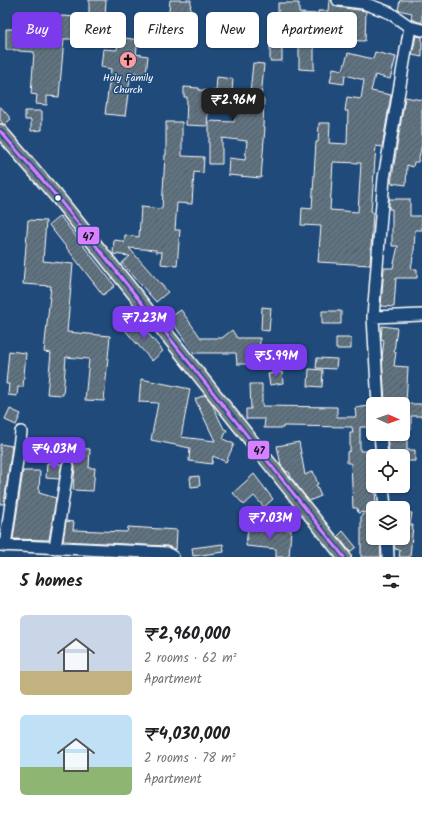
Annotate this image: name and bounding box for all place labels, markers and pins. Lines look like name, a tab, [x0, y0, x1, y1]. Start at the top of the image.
church icon: Holy Family Church	[118, 50, 138, 70]
place label: Holy Family Church	[103, 70, 153, 98]
pin: ₹2.96M	[200, 88, 266, 122]
unlabelled marker	[53, 193, 63, 203]
pin: ₹7.23M	[111, 306, 177, 340]
pin: ₹5.99M	[243, 344, 309, 378]
pin: ₹4.03M	[21, 437, 87, 471]
pin: ₹7.03M	[237, 506, 303, 540]

